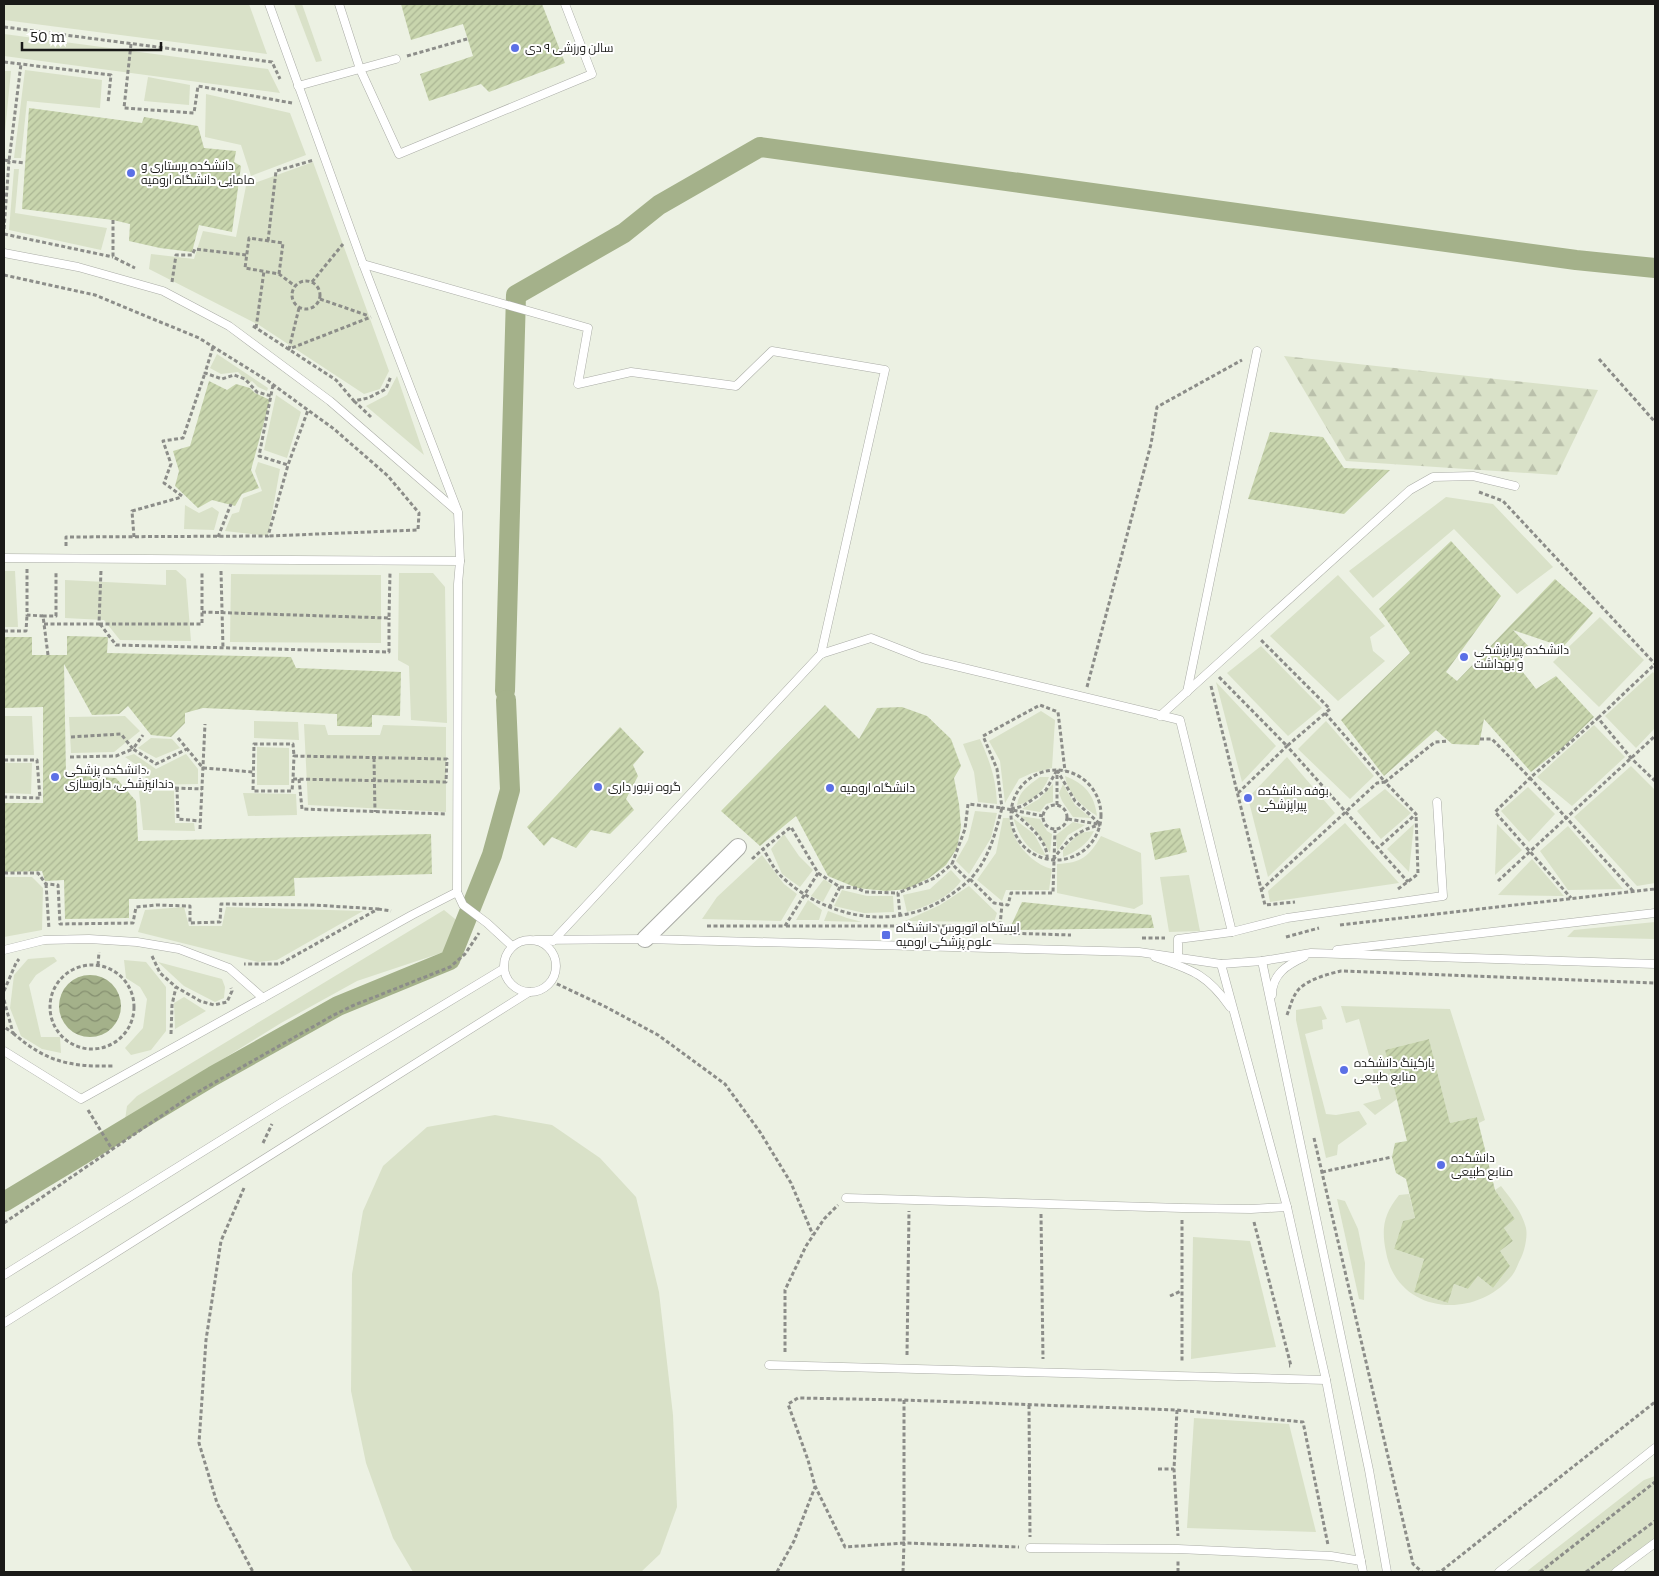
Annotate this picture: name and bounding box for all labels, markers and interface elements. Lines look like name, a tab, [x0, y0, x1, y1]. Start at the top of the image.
scale bar	[22, 20, 161, 52]
text: 50 m	[30, 28, 66, 46]
place label: سالن ورزشی ۹ دی	[525, 41, 614, 55]
marker: سالن ورزشی ۹ دی	[509, 42, 521, 54]
place label: دانشکده پرستاری و مامایی دانشگاه ارومیه	[141, 159, 255, 187]
marker: دانشکده پرستاری و مامایی دانشگاه ارومیه	[125, 167, 137, 179]
place label: دانشکده پیراپزشکی و بهداشت	[1474, 643, 1569, 671]
marker: دانشکده پیراپزشکی و بهداشت	[1458, 651, 1470, 663]
place label: دانشکده پزشکی، دندانپزشکی، داروسازی	[65, 763, 174, 793]
marker: دانشکده پزشکی، دندانپزشکی، داروسازی	[49, 771, 61, 783]
place label: گروه زنبور داری	[608, 780, 681, 794]
marker: گروه زنبور داری	[592, 781, 604, 793]
place label: دانشگاه ارومیه	[840, 781, 915, 795]
marker: دانشگاه ارومیه	[824, 782, 836, 794]
place label: بوفه دانشکده پیراپزشکی	[1258, 784, 1329, 814]
marker: بوفه دانشکده پیراپزشکی	[1242, 792, 1254, 804]
place label: ایستگاه اتوبوس دانشگاه علوم پزشکی ارومیه	[896, 921, 1020, 951]
marker: ایستگاه اتوبوس دانشگاه علوم پزشکی ارومیه	[880, 929, 892, 941]
place label: پارکینگ دانشکده منابع طبیعی	[1354, 1056, 1435, 1085]
marker: پارکینگ دانشکده منابع طبیعی	[1338, 1064, 1350, 1076]
place label: دانشکده منابع طبیعی	[1451, 1151, 1513, 1180]
marker: دانشکده منابع طبیعی	[1435, 1159, 1447, 1171]

